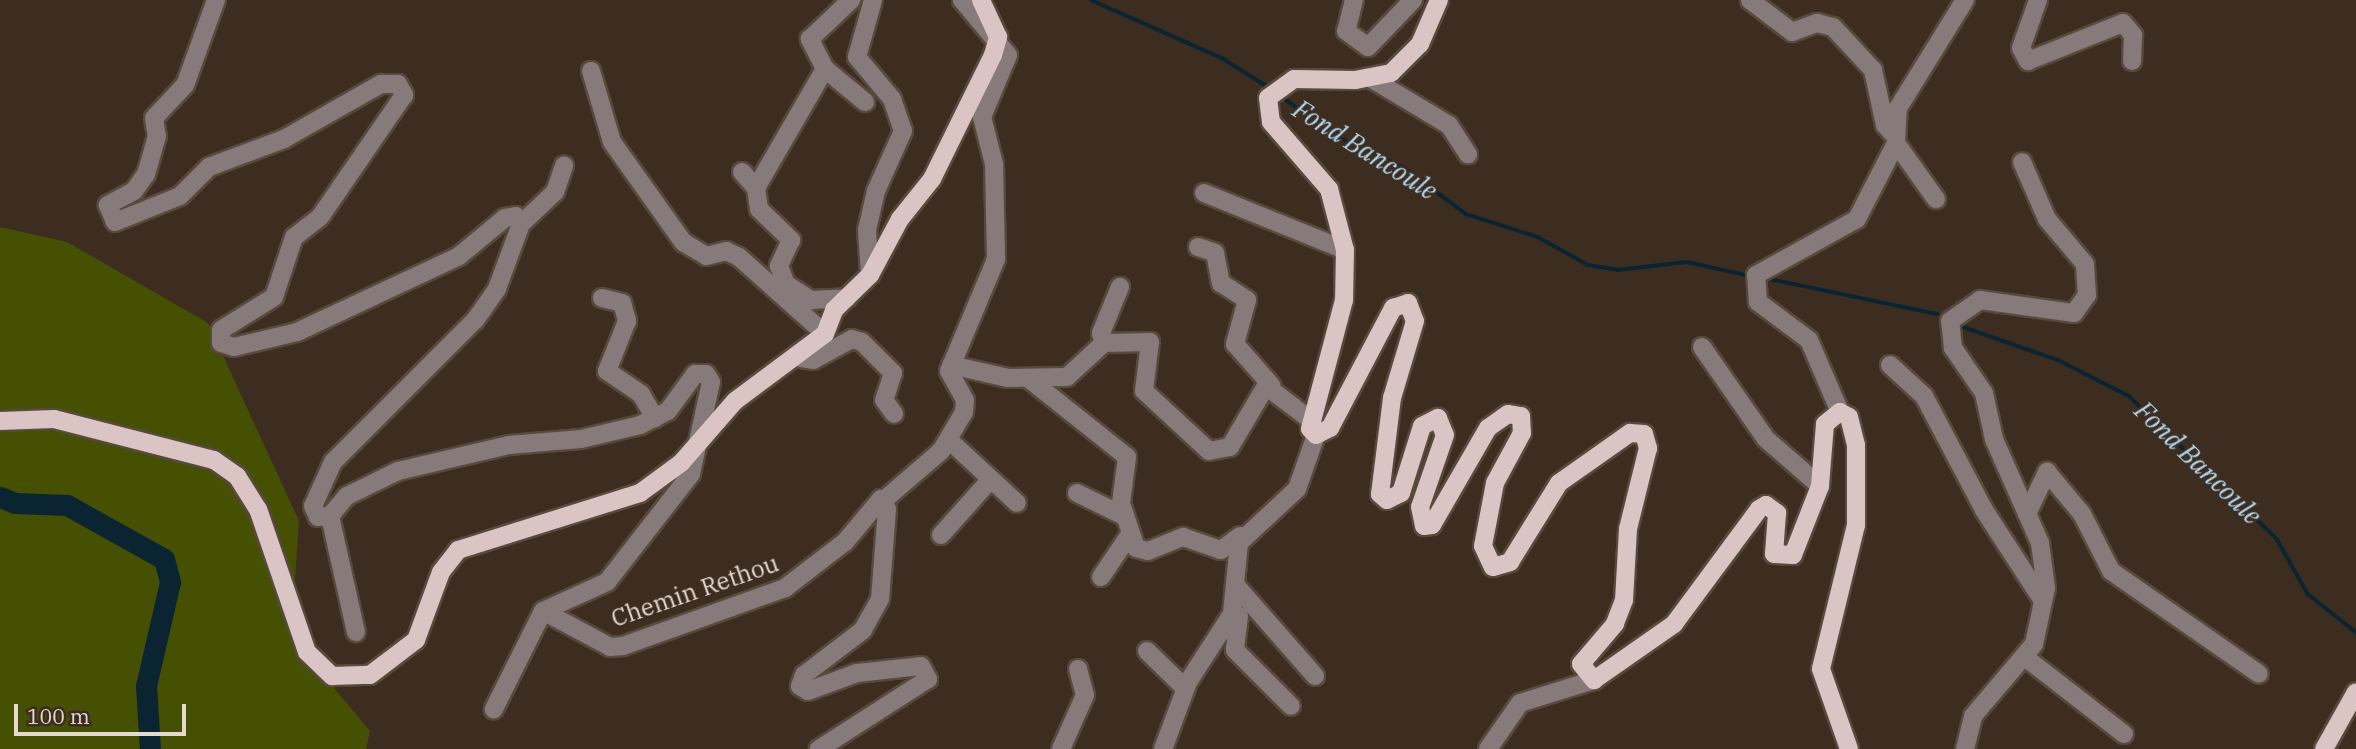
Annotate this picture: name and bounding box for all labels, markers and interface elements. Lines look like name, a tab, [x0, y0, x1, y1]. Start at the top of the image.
water label: Fond Bancoule	[1287, 93, 1443, 207]
water label: Fond Bancoule	[2128, 395, 2268, 531]
street label: Chemin Rethou	[607, 549, 783, 633]
scale bar	[18, 690, 189, 734]
text: 100 m	[27, 702, 90, 730]

